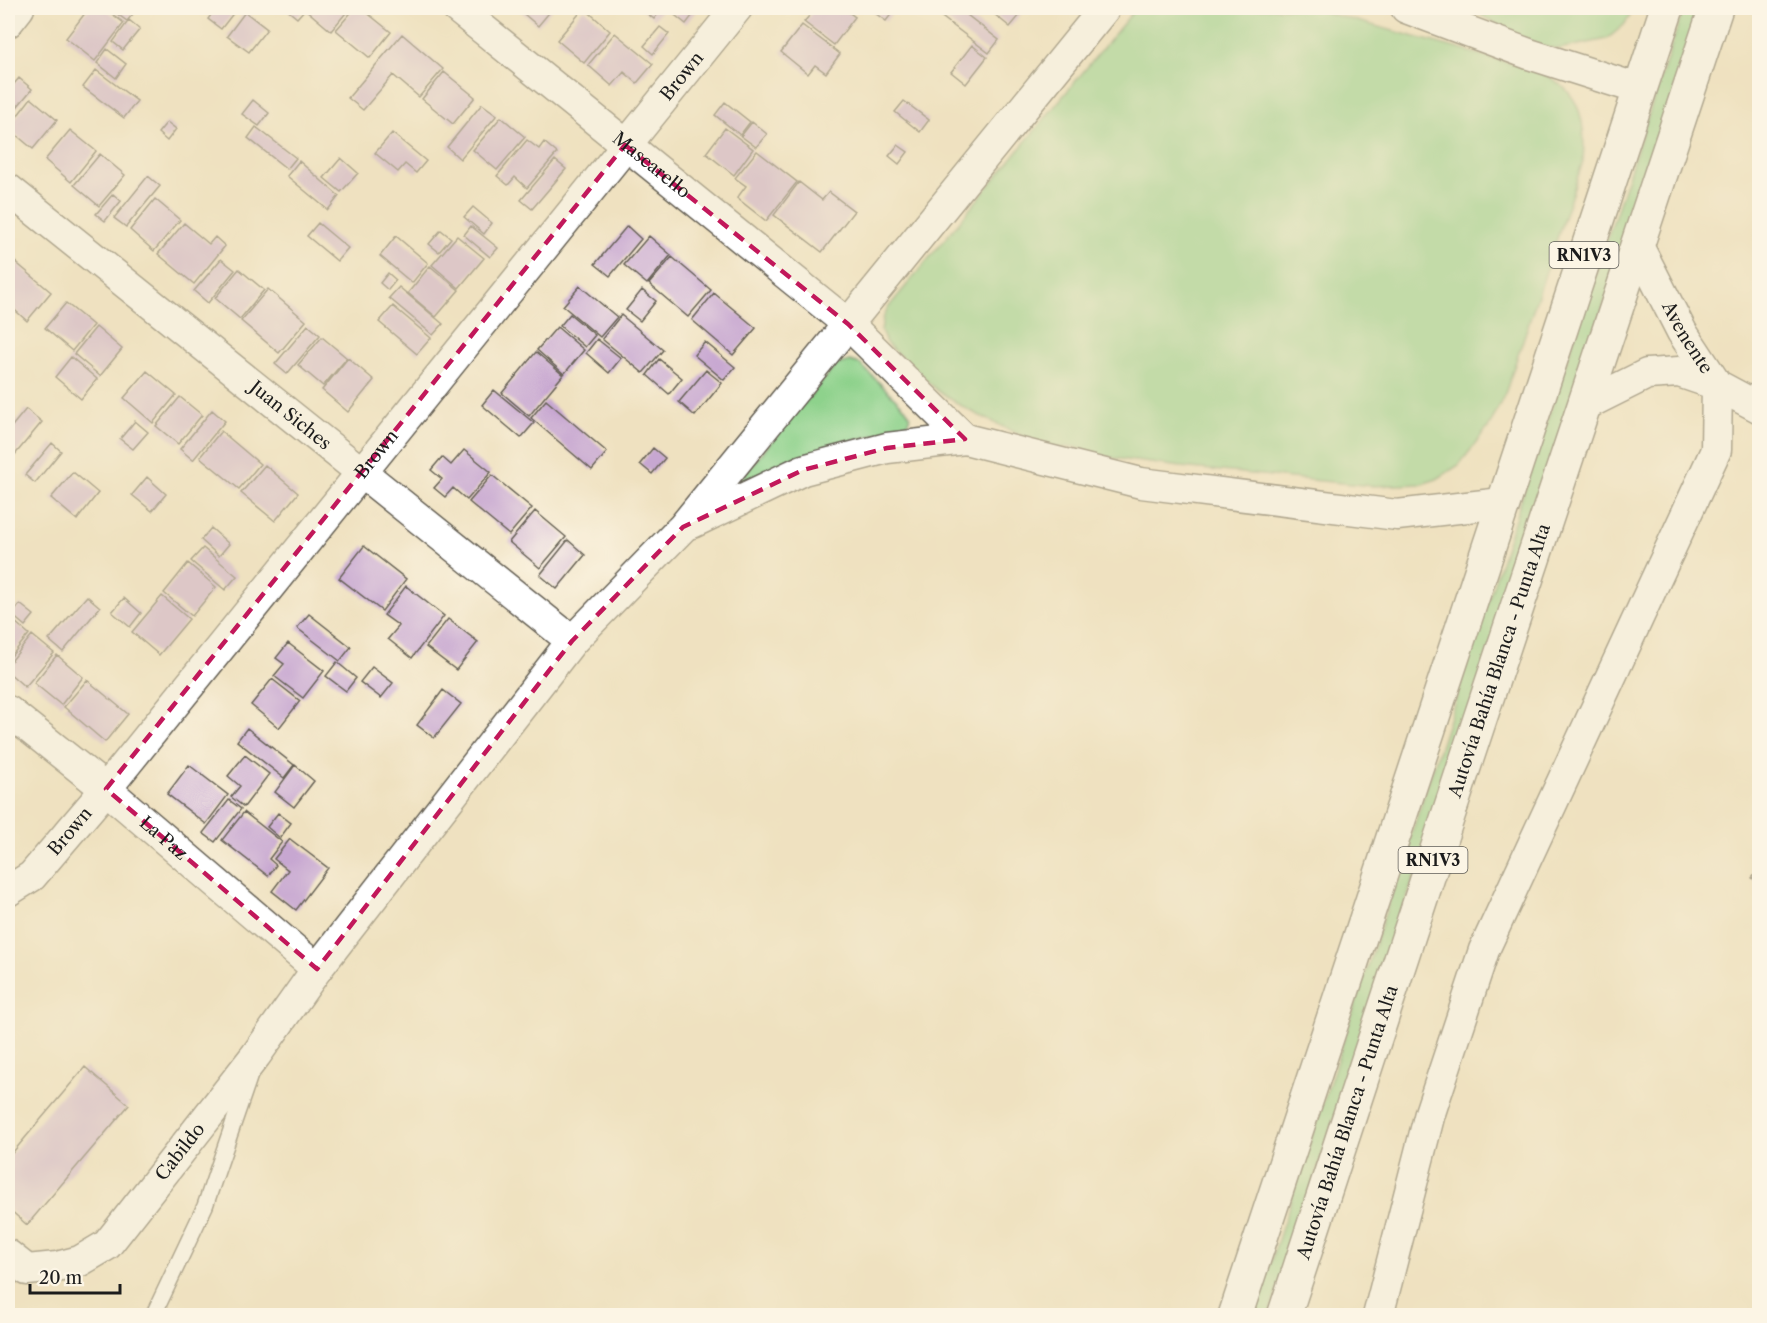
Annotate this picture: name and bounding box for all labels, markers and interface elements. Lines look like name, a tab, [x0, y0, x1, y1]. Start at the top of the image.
street label: Brown	[656, 47, 708, 105]
street label: Mascarello	[608, 127, 695, 203]
road number: RN1V3	[1550, 242, 1618, 268]
street label: Avenente	[1657, 297, 1717, 378]
street label: Juan Siches	[243, 374, 336, 455]
street label: Brown	[350, 425, 403, 483]
street label: Autovía Bahía Blanca - Punta Alta	[1443, 520, 1555, 801]
street label: Brown	[43, 803, 97, 860]
street label: La Paz	[135, 812, 192, 865]
road number: RN1V3	[1398, 847, 1468, 873]
street label: Autovía Bahía Blanca - Punta Alta	[1292, 982, 1403, 1263]
street label: Cabildo	[151, 1119, 209, 1185]
scale bar	[30, 1257, 120, 1295]
text: 20 m	[39, 1267, 83, 1289]

